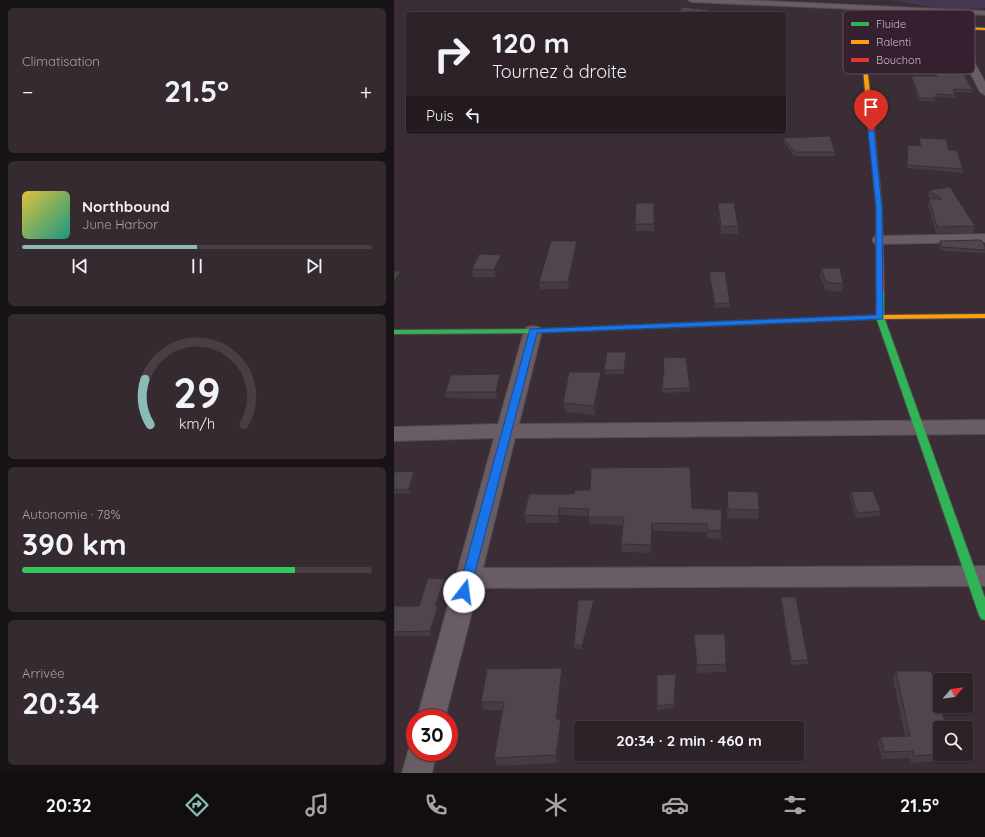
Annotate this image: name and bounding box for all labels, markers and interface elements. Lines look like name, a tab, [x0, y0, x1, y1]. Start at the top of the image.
legend	[843, 10, 975, 74]
text: Fluide	[876, 17, 906, 31]
text: 120 m	[492, 25, 570, 60]
icon: right	[426, 28, 478, 80]
text: Ralenti	[876, 35, 911, 49]
text: Climatisation	[22, 53, 100, 69]
text: Bouchon	[876, 53, 921, 67]
text: Tournez à droite	[492, 60, 627, 83]
text: 21.5°	[164, 72, 229, 110]
text: −	[22, 78, 33, 106]
text: +	[360, 78, 372, 106]
pin	[854, 90, 888, 131]
icon: arrive	[860, 96, 882, 118]
icon: left	[462, 104, 484, 126]
text: Puis	[426, 106, 454, 125]
text: Northbound	[82, 197, 170, 216]
text: June Harbor	[82, 216, 158, 232]
icon: previous	[69, 255, 91, 277]
icon: pause	[186, 255, 208, 277]
icon: next	[303, 255, 325, 277]
text: 29	[173, 365, 221, 417]
text: km/h	[179, 414, 215, 432]
text: Autonomie · 78%	[22, 506, 121, 522]
text: 390 km	[22, 525, 127, 563]
position arrow	[443, 571, 485, 613]
text: Arrivée	[22, 665, 65, 681]
north arrow	[933, 673, 973, 713]
map controls	[933, 673, 973, 761]
text: 20:34	[22, 684, 99, 722]
speed limit sign: 30	[406, 709, 458, 761]
button: search	[933, 721, 973, 761]
text: 20:34 · 2 min · 460 m	[616, 731, 762, 750]
icon: directions	[183, 791, 211, 819]
icon: music	[303, 791, 331, 819]
icon: phone	[422, 791, 450, 819]
icon: climate	[542, 791, 570, 819]
icon: car	[661, 791, 689, 819]
icon: filters	[781, 791, 809, 819]
text: 20:32	[46, 794, 92, 817]
text: 21.5°	[900, 794, 939, 817]

